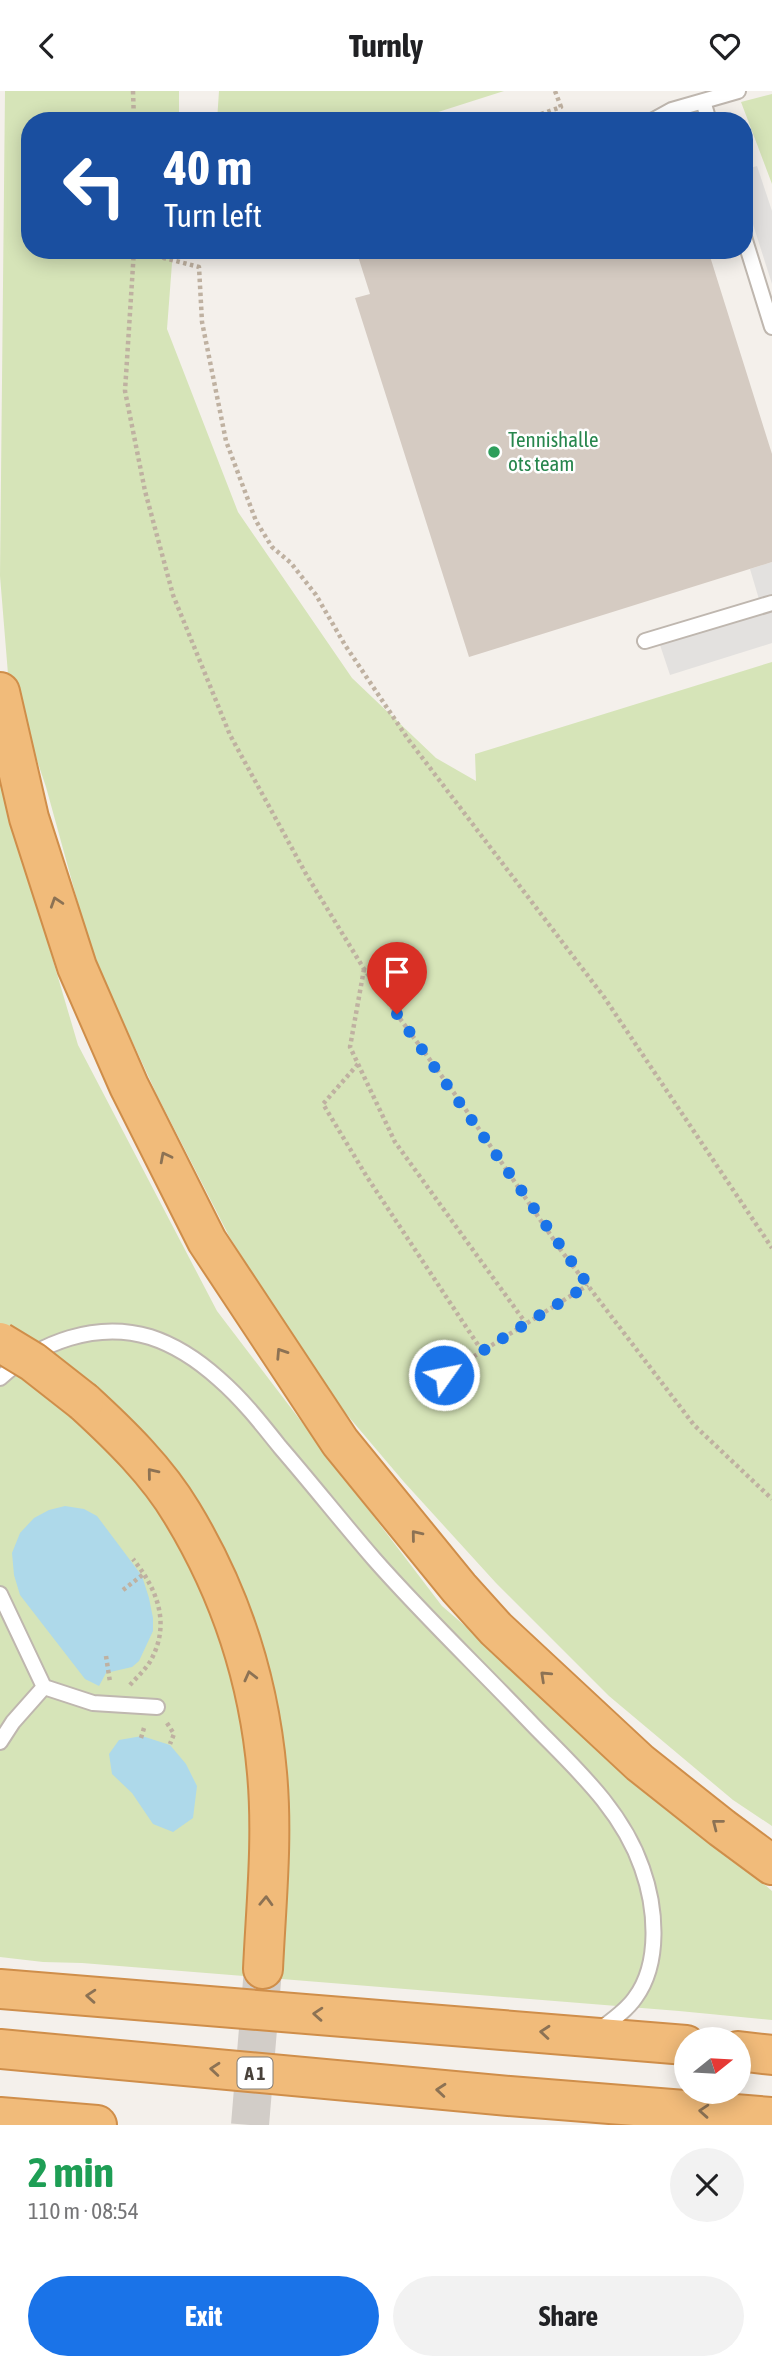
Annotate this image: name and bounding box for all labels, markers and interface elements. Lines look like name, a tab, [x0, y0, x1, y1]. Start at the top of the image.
icon: back	[28, 27, 66, 65]
text: Turnly	[349, 27, 423, 64]
icon: heart	[706, 27, 744, 65]
text: 40 m	[164, 139, 252, 195]
icon: left	[49, 140, 140, 231]
text: Turn left	[164, 197, 262, 234]
place label: Tennishalle ots team	[508, 427, 599, 475]
marker: Tennishalle ots team	[486, 444, 502, 460]
one-way arrow	[50, 897, 65, 909]
pin	[367, 942, 427, 1014]
icon: arrive	[378, 953, 416, 991]
one-way arrow	[159, 1152, 173, 1164]
position arrow	[407, 1338, 481, 1412]
one-way arrow	[276, 1347, 289, 1360]
one-way arrow	[147, 1468, 160, 1480]
one-way arrow	[412, 1531, 424, 1544]
one-way arrow	[244, 1670, 258, 1682]
one-way arrow	[540, 1671, 553, 1684]
one-way arrow	[712, 1820, 725, 1833]
one-way arrow	[259, 1896, 274, 1907]
one-way arrow	[85, 1989, 96, 2004]
one-way arrow	[312, 2007, 323, 2022]
one-way arrow	[539, 2025, 550, 2040]
north arrow	[674, 2027, 751, 2103]
map controls	[674, 2027, 751, 2104]
road number: A 1	[238, 2057, 272, 2089]
one-way arrow	[209, 2062, 220, 2077]
one-way arrow	[435, 2083, 446, 2098]
one-way arrow	[698, 2104, 709, 2119]
text: 2 min	[28, 2148, 114, 2196]
button: close	[670, 2148, 744, 2222]
text: 110 m · 08:54	[28, 2198, 139, 2224]
button: Exit	[28, 2276, 379, 2356]
button: Share	[393, 2276, 744, 2356]

